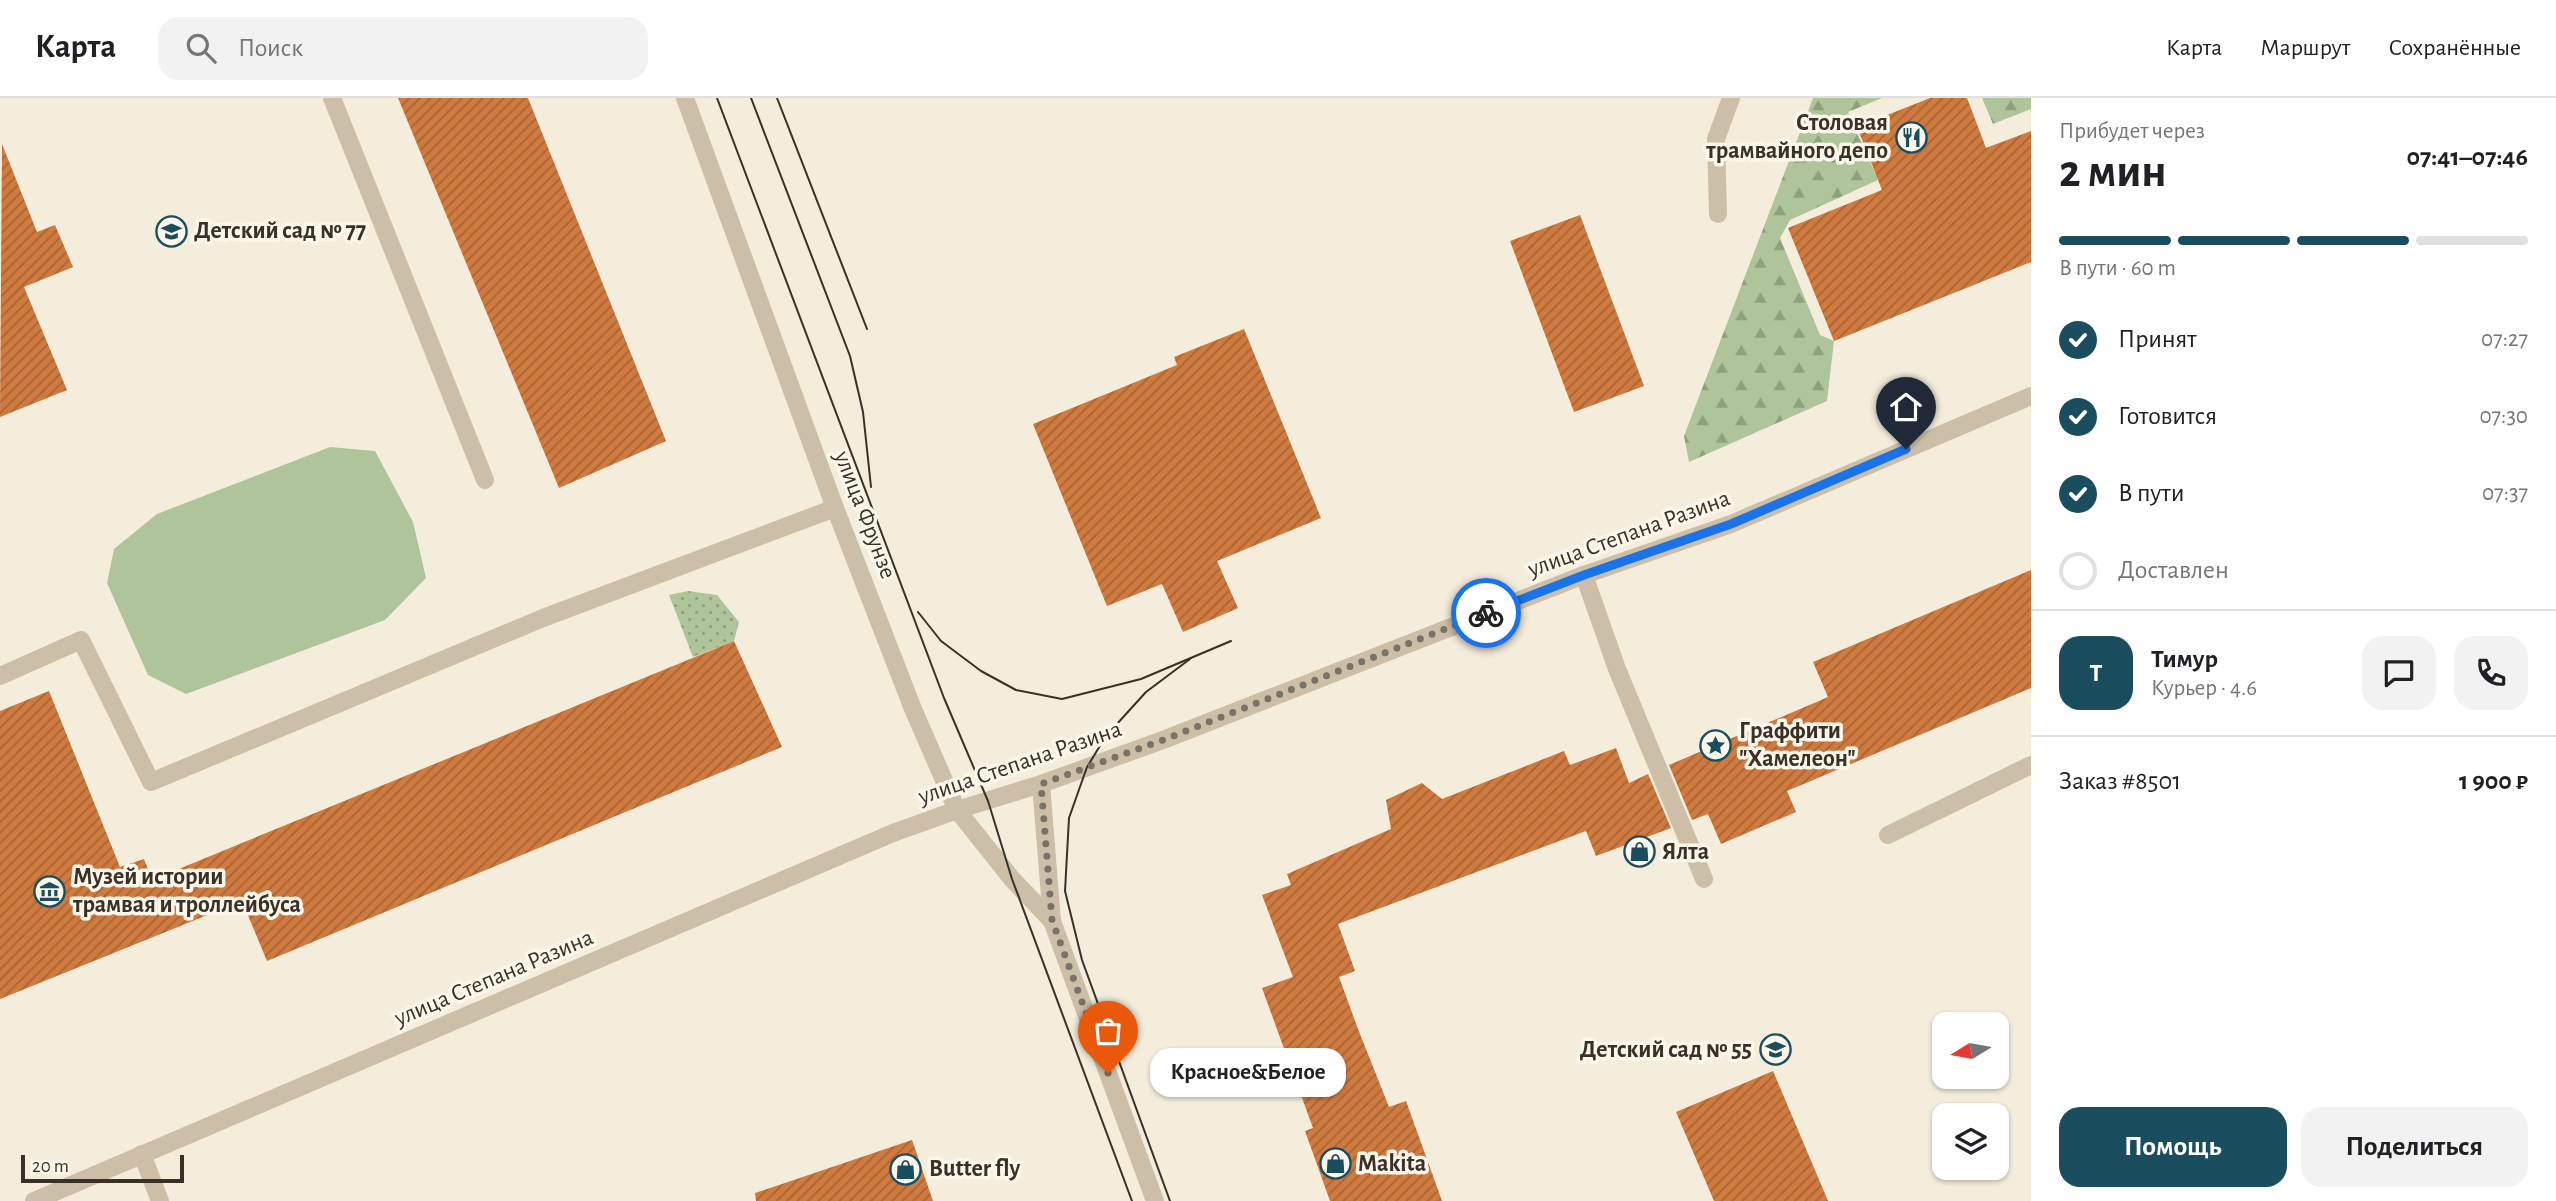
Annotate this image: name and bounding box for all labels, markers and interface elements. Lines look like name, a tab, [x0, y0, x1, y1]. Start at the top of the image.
search box	[158, 17, 648, 80]
icon: search	[182, 29, 220, 67]
text: Карта	[35, 31, 116, 64]
text: Поиск	[238, 35, 303, 61]
text: Карта	[2166, 36, 2222, 60]
text: Маршрут	[2260, 36, 2350, 60]
text: Сохранённые	[2388, 36, 2521, 60]
place label: Столовая трамвайного депо	[1705, 111, 1888, 163]
restaurant icon: Столовая трамвайного депо	[1894, 120, 1928, 154]
text: Прибудет через	[2059, 120, 2205, 143]
text: 07:41–07:46	[2406, 144, 2528, 170]
text: 2 мин	[2059, 149, 2167, 195]
school or university icon: Детский сад № 77	[154, 214, 188, 248]
place label: Детский сад № 77	[194, 219, 366, 243]
text: В пути · 60 m	[2059, 257, 2176, 280]
icon: check	[2059, 321, 2097, 359]
text: Принят	[2118, 326, 2197, 352]
text: 07:27	[2481, 328, 2528, 351]
pin	[1876, 377, 1936, 449]
icon: home	[1887, 388, 1925, 426]
icon: check	[2059, 398, 2097, 436]
text: Готовится	[2118, 403, 2217, 429]
text: 07:30	[2479, 405, 2528, 428]
street label: улица Фрунзе	[829, 447, 900, 582]
icon: check	[2059, 475, 2097, 513]
text: В пути	[2118, 480, 2184, 506]
text: 07:37	[2482, 482, 2528, 505]
street label: улица Степана Разина	[1524, 486, 1733, 582]
text: Доставлен	[2118, 557, 2229, 583]
courier	[1451, 578, 1521, 648]
icon: bike	[1467, 594, 1505, 632]
button: chat	[2362, 636, 2436, 710]
button: phone	[2454, 636, 2528, 710]
text: Тимур	[2151, 646, 2218, 672]
text: Т	[2090, 660, 2102, 686]
text: Курьер · 4.6	[2151, 677, 2257, 700]
street label: улица Степана Разина	[914, 717, 1125, 809]
place label: Граффити "Хамелеон"	[1739, 719, 1856, 771]
place icon: Граффити "Хамелеон"	[1699, 728, 1733, 762]
text: Заказ #8501	[2059, 768, 2181, 794]
text: 1 900 ₽	[2459, 768, 2528, 794]
shop icon: Ялта	[1622, 835, 1656, 869]
place label: Ялта	[1662, 840, 1709, 864]
place label: Музей истории трамвая и троллейбуса	[72, 865, 301, 917]
museum icon: Музей истории трамвая и троллейбуса	[33, 874, 67, 908]
street label: улица Степана Разина	[390, 925, 597, 1031]
pin	[1078, 1001, 1138, 1073]
icon: bag	[1089, 1012, 1127, 1050]
north arrow	[1932, 1012, 2009, 1088]
map controls	[1932, 1012, 2009, 1180]
school or university icon: Детский сад № 55	[1758, 1033, 1792, 1067]
place label: Детский сад № 55	[1580, 1038, 1752, 1062]
callout: Красное&Белое	[1150, 1048, 1346, 1098]
text: Красное&Белое	[1170, 1061, 1326, 1084]
button: layers	[1932, 1103, 2009, 1180]
button: Помощь	[2059, 1107, 2287, 1187]
button: Поделиться	[2301, 1107, 2528, 1187]
shop icon: Makita	[1318, 1147, 1352, 1181]
scale bar	[21, 1152, 184, 1184]
shop icon: Butter fly	[889, 1152, 923, 1186]
place label: Makita	[1358, 1152, 1426, 1176]
text: 20 m	[32, 1157, 69, 1176]
place label: Butter fly	[929, 1157, 1020, 1181]

